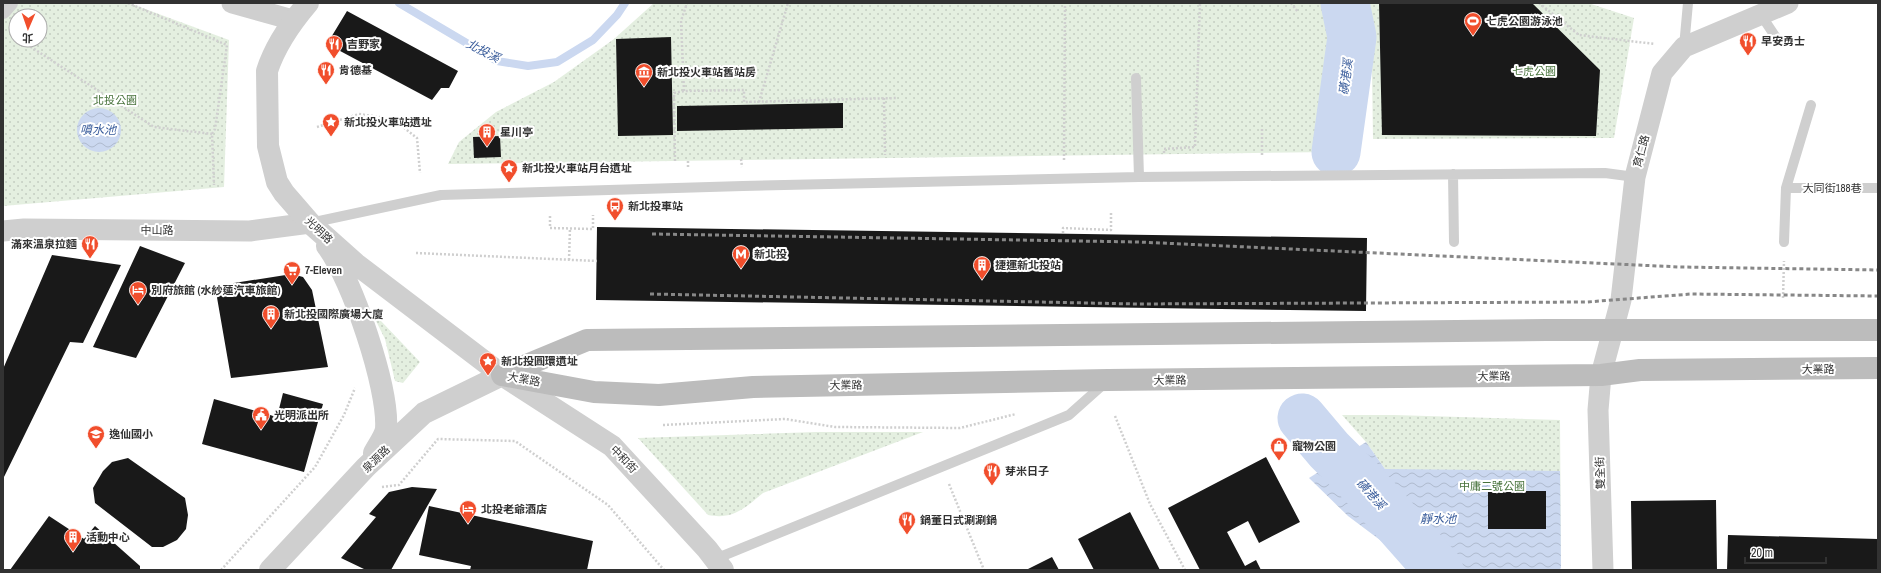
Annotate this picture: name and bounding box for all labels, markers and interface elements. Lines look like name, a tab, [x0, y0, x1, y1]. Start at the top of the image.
north arrow	[8, 8, 48, 48]
sports icon: 七虎公園游泳池	[1463, 11, 1483, 36]
place label: 七虎公園游泳池	[1486, 14, 1563, 28]
text: 北	[22, 31, 33, 45]
restaurant icon: 早安勇士	[1738, 31, 1758, 56]
restaurant icon: 吉野家	[324, 34, 344, 59]
place label: 早安勇士	[1761, 34, 1805, 48]
water label: 北投溪	[463, 36, 504, 67]
place label: 吉野家	[347, 37, 380, 51]
water label: 磺港溪	[1336, 56, 1357, 96]
restaurant icon: 肯德基	[316, 60, 336, 85]
museum icon: 新北投火車站舊站房	[634, 62, 654, 87]
place label: 肯德基	[339, 63, 372, 77]
park label: 七虎公園	[1512, 64, 1556, 78]
place label: 新北投火車站舊站房	[657, 65, 756, 79]
park label: 北投公園	[93, 93, 137, 107]
place icon: 新北投火車站遺址	[321, 112, 341, 137]
place label: 新北投火車站遺址	[344, 115, 432, 129]
water label: 噴水池	[80, 122, 118, 138]
building icon: 星川亭	[477, 122, 497, 147]
place label: 星川亭	[500, 125, 533, 139]
street label: 育仁路	[1630, 133, 1652, 169]
place icon: 新北投火車站月台遺址	[499, 158, 519, 183]
place label: 新北投火車站月台遺址	[522, 161, 632, 175]
street label: 大同街188巷	[1802, 181, 1862, 195]
bus stop icon: 新北投車站	[605, 196, 625, 221]
place label: 新北投車站	[628, 199, 683, 213]
street label: 光明路	[302, 214, 336, 246]
street label: 中山路	[141, 223, 174, 237]
restaurant icon: 滿來溫泉拉麵	[80, 234, 100, 259]
place label: 滿來溫泉拉麵	[11, 237, 77, 251]
metro station icon: 新北投	[731, 244, 751, 269]
place label: 新北投	[754, 247, 787, 261]
building icon: 捷運新北投站	[972, 255, 992, 280]
place label: 捷運新北投站	[995, 258, 1061, 272]
supermarket icon: 7-Eleven	[282, 260, 302, 285]
place label: 7-Eleven	[305, 263, 342, 277]
hotel icon: 別府旅館 (水紗蓮汽車旅館)	[128, 280, 148, 305]
place label: 別府旅館 (水紗蓮汽車旅館)	[151, 283, 281, 297]
building icon: 新北投國際廣場大廈	[261, 304, 281, 329]
place label: 新北投國際廣場大廈	[284, 307, 383, 321]
place icon: 新北投圓環遺址	[478, 351, 498, 376]
place label: 新北投圓環遺址	[501, 354, 578, 368]
street label: 大業路	[1802, 362, 1835, 376]
street label: 大業路	[507, 369, 541, 389]
street label: 大業路	[1477, 369, 1511, 383]
street label: 大業路	[1153, 373, 1187, 387]
street label: 大業路	[829, 378, 863, 392]
public building icon: 光明派出所	[251, 405, 271, 430]
place label: 光明派出所	[274, 408, 329, 422]
school or university icon: 逸仙國小	[86, 424, 106, 449]
place label: 逸仙國小	[109, 427, 153, 441]
shop icon: 寵物公園	[1269, 436, 1289, 461]
place label: 寵物公園	[1292, 439, 1336, 453]
street label: 中和街	[608, 442, 640, 476]
street label: 泉源路	[359, 443, 393, 475]
street label: 雙全街	[1592, 456, 1608, 490]
restaurant icon: 芽米日子	[982, 461, 1002, 486]
place label: 芽米日子	[1005, 464, 1049, 478]
water label: 磺港溪	[1353, 475, 1390, 514]
park label: 中庸二號公園	[1459, 479, 1525, 493]
hotel icon: 北投老爺酒店	[458, 499, 478, 524]
place label: 北投老爺酒店	[481, 502, 547, 516]
restaurant icon: 鍋董日式涮涮鍋	[897, 510, 917, 535]
water label: 靜水池	[1420, 511, 1458, 527]
place label: 鍋董日式涮涮鍋	[920, 513, 997, 527]
building icon: 活動中心	[63, 527, 83, 552]
place label: 活動中心	[86, 530, 130, 544]
scale bar	[1745, 539, 1826, 565]
text: 20 m	[1751, 545, 1773, 561]

